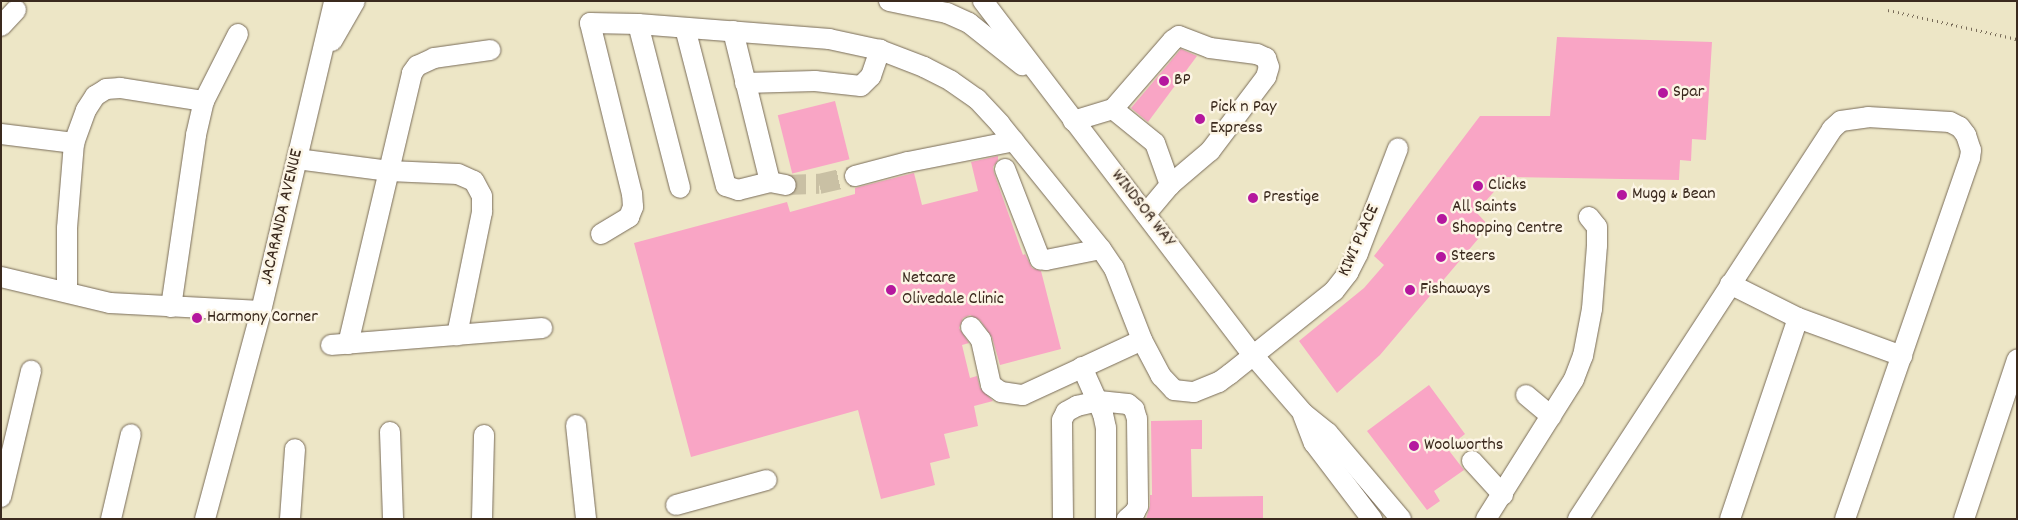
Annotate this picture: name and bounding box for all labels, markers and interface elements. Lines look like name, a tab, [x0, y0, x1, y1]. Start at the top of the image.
place label: BP	[1174, 70, 1191, 92]
marker: BP	[1158, 75, 1170, 87]
place label: Spar	[1673, 82, 1704, 104]
marker: Spar	[1657, 87, 1669, 99]
place label: Pick n Pay Express	[1210, 98, 1277, 140]
marker: Pick n Pay Express	[1194, 113, 1206, 125]
street label: JACARANDA AVENUE	[257, 147, 309, 287]
street label: WINDSOR WAY	[1105, 166, 1179, 252]
place label: Clicks	[1488, 175, 1527, 197]
marker: Clicks	[1472, 180, 1484, 192]
place label: Mugg & Bean	[1632, 184, 1715, 206]
place label: Prestige	[1263, 187, 1319, 209]
marker: Mugg & Bean	[1616, 189, 1628, 201]
marker: Prestige	[1247, 192, 1259, 204]
place label: All Saints Shopping Centre	[1452, 198, 1563, 240]
street label: KIWI PLACE	[1335, 202, 1385, 280]
marker: All Saints Shopping Centre	[1436, 213, 1448, 225]
place label: Steers	[1451, 246, 1496, 268]
marker: Steers	[1435, 251, 1447, 263]
place label: Netcare Olivedale Clinic	[902, 269, 1004, 312]
place label: Fishaways	[1420, 279, 1490, 301]
marker: Netcare Olivedale Clinic	[884, 283, 898, 297]
marker: Fishaways	[1404, 284, 1416, 296]
place label: Harmony Corner	[207, 307, 318, 329]
marker: Harmony Corner	[191, 312, 203, 324]
place label: Woolworths	[1424, 435, 1503, 457]
marker: Woolworths	[1408, 440, 1420, 452]

